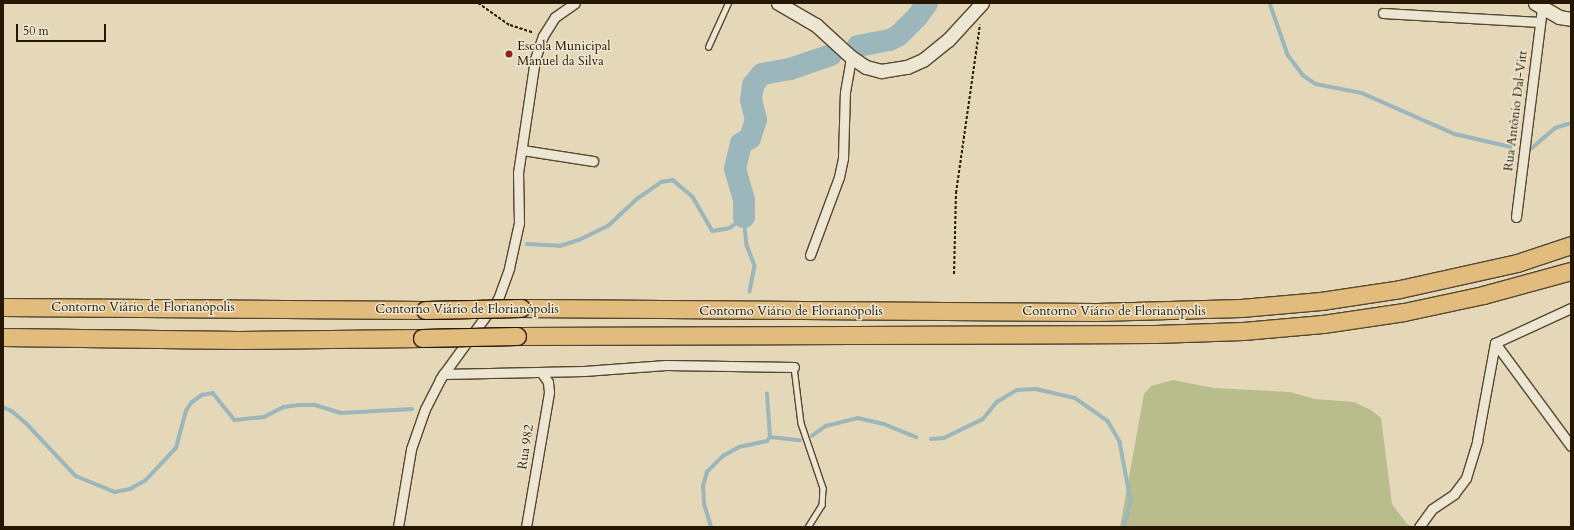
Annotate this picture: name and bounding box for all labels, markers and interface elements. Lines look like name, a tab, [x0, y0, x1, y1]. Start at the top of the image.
scale bar	[18, 16, 108, 42]
text: 50 m	[23, 23, 49, 39]
place label: Escola Municipal Manuel da Silva	[517, 39, 611, 70]
marker: Escola Municipal Manuel da Silva	[504, 49, 514, 59]
street label: Rua Antônio Dal-Vitt	[1501, 50, 1531, 172]
street label: Contorno Viário de Florianópolis	[51, 299, 235, 315]
street label: Contorno Viário de Florianópolis	[375, 301, 559, 317]
street label: Contorno Viário de Florianópolis	[699, 303, 883, 319]
street label: Contorno Viário de Florianópolis	[1022, 303, 1206, 319]
street label: Rua 982	[515, 423, 537, 471]

